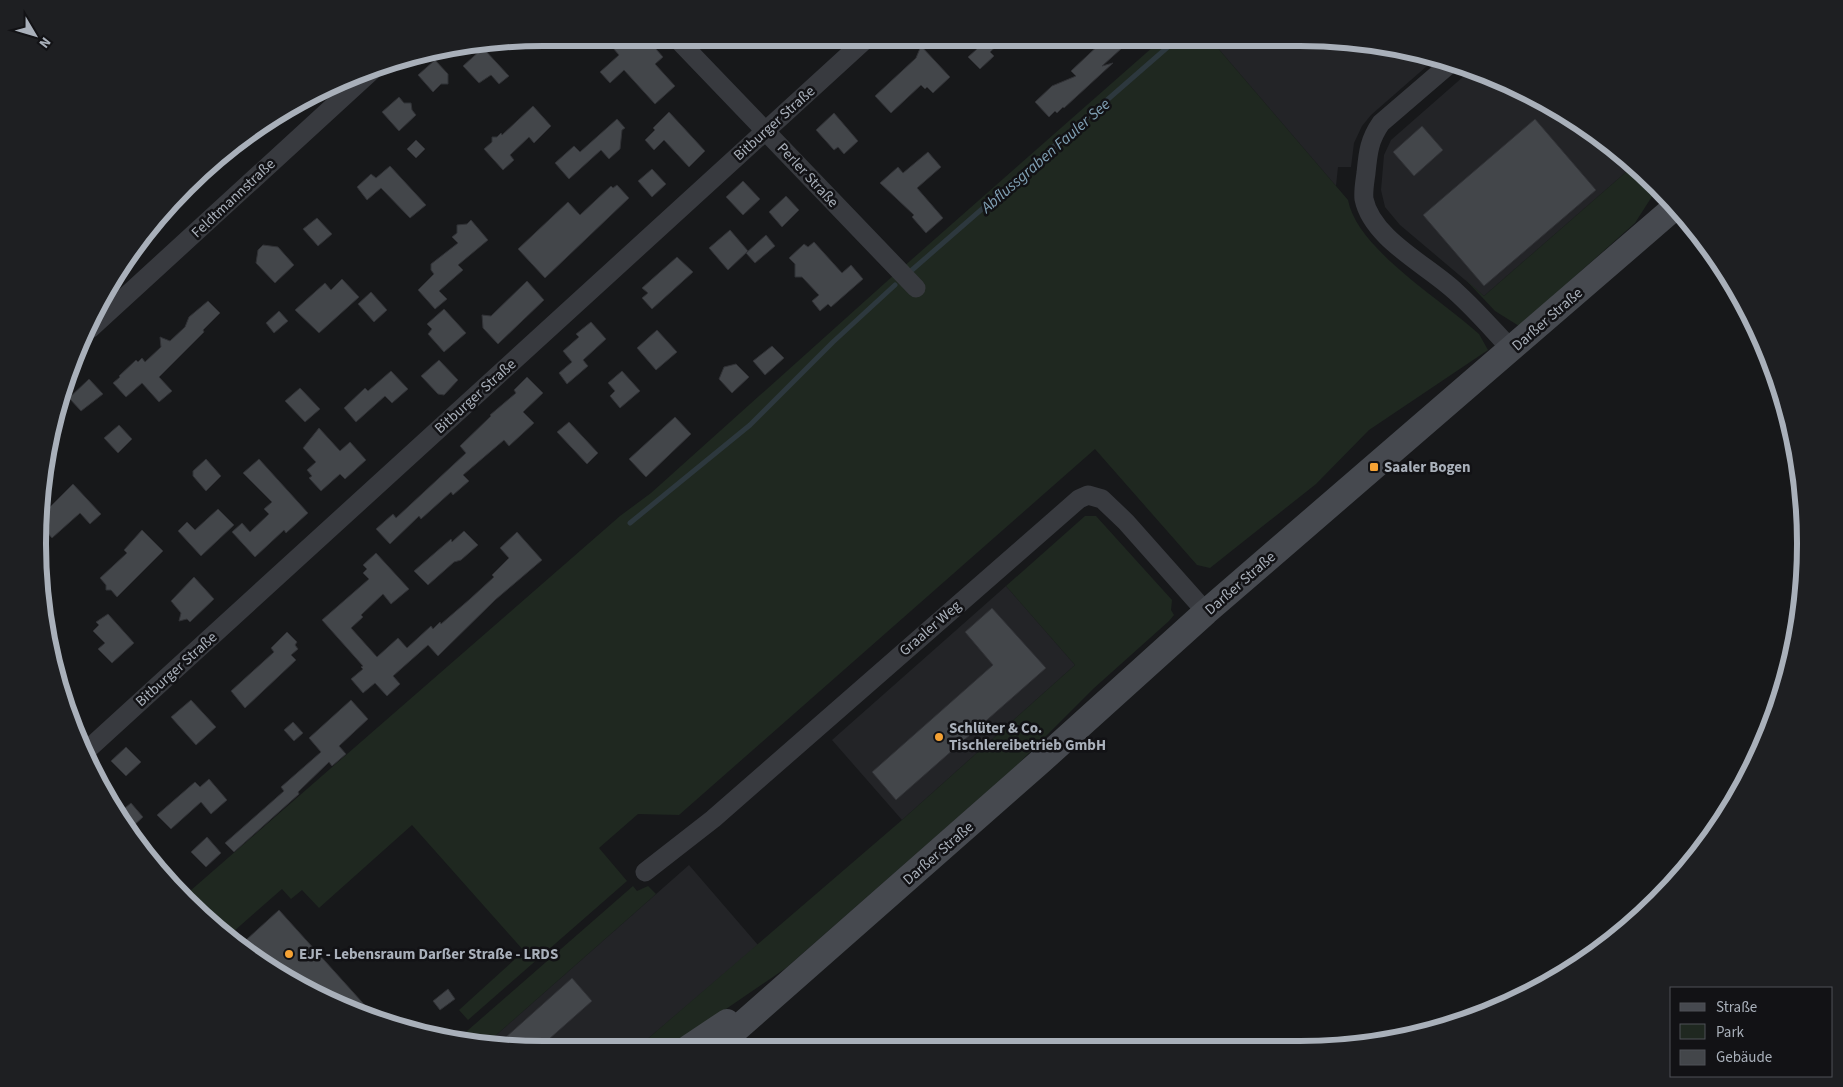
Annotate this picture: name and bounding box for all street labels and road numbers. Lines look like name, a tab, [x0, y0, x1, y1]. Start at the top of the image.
street label: Bitburger Straße	[729, 81, 820, 166]
street label: Perler Straße	[772, 138, 843, 212]
street label: Feldtmannstraße	[187, 154, 280, 243]
street label: Darßer Straße	[1507, 283, 1587, 356]
street label: Bitburger Straße	[430, 354, 521, 439]
street label: Darßer Straße	[1200, 547, 1280, 620]
street label: Graaler Weg	[895, 595, 966, 661]
street label: Bitburger Straße	[131, 627, 222, 712]
street label: Darßer Straße	[898, 817, 978, 890]

